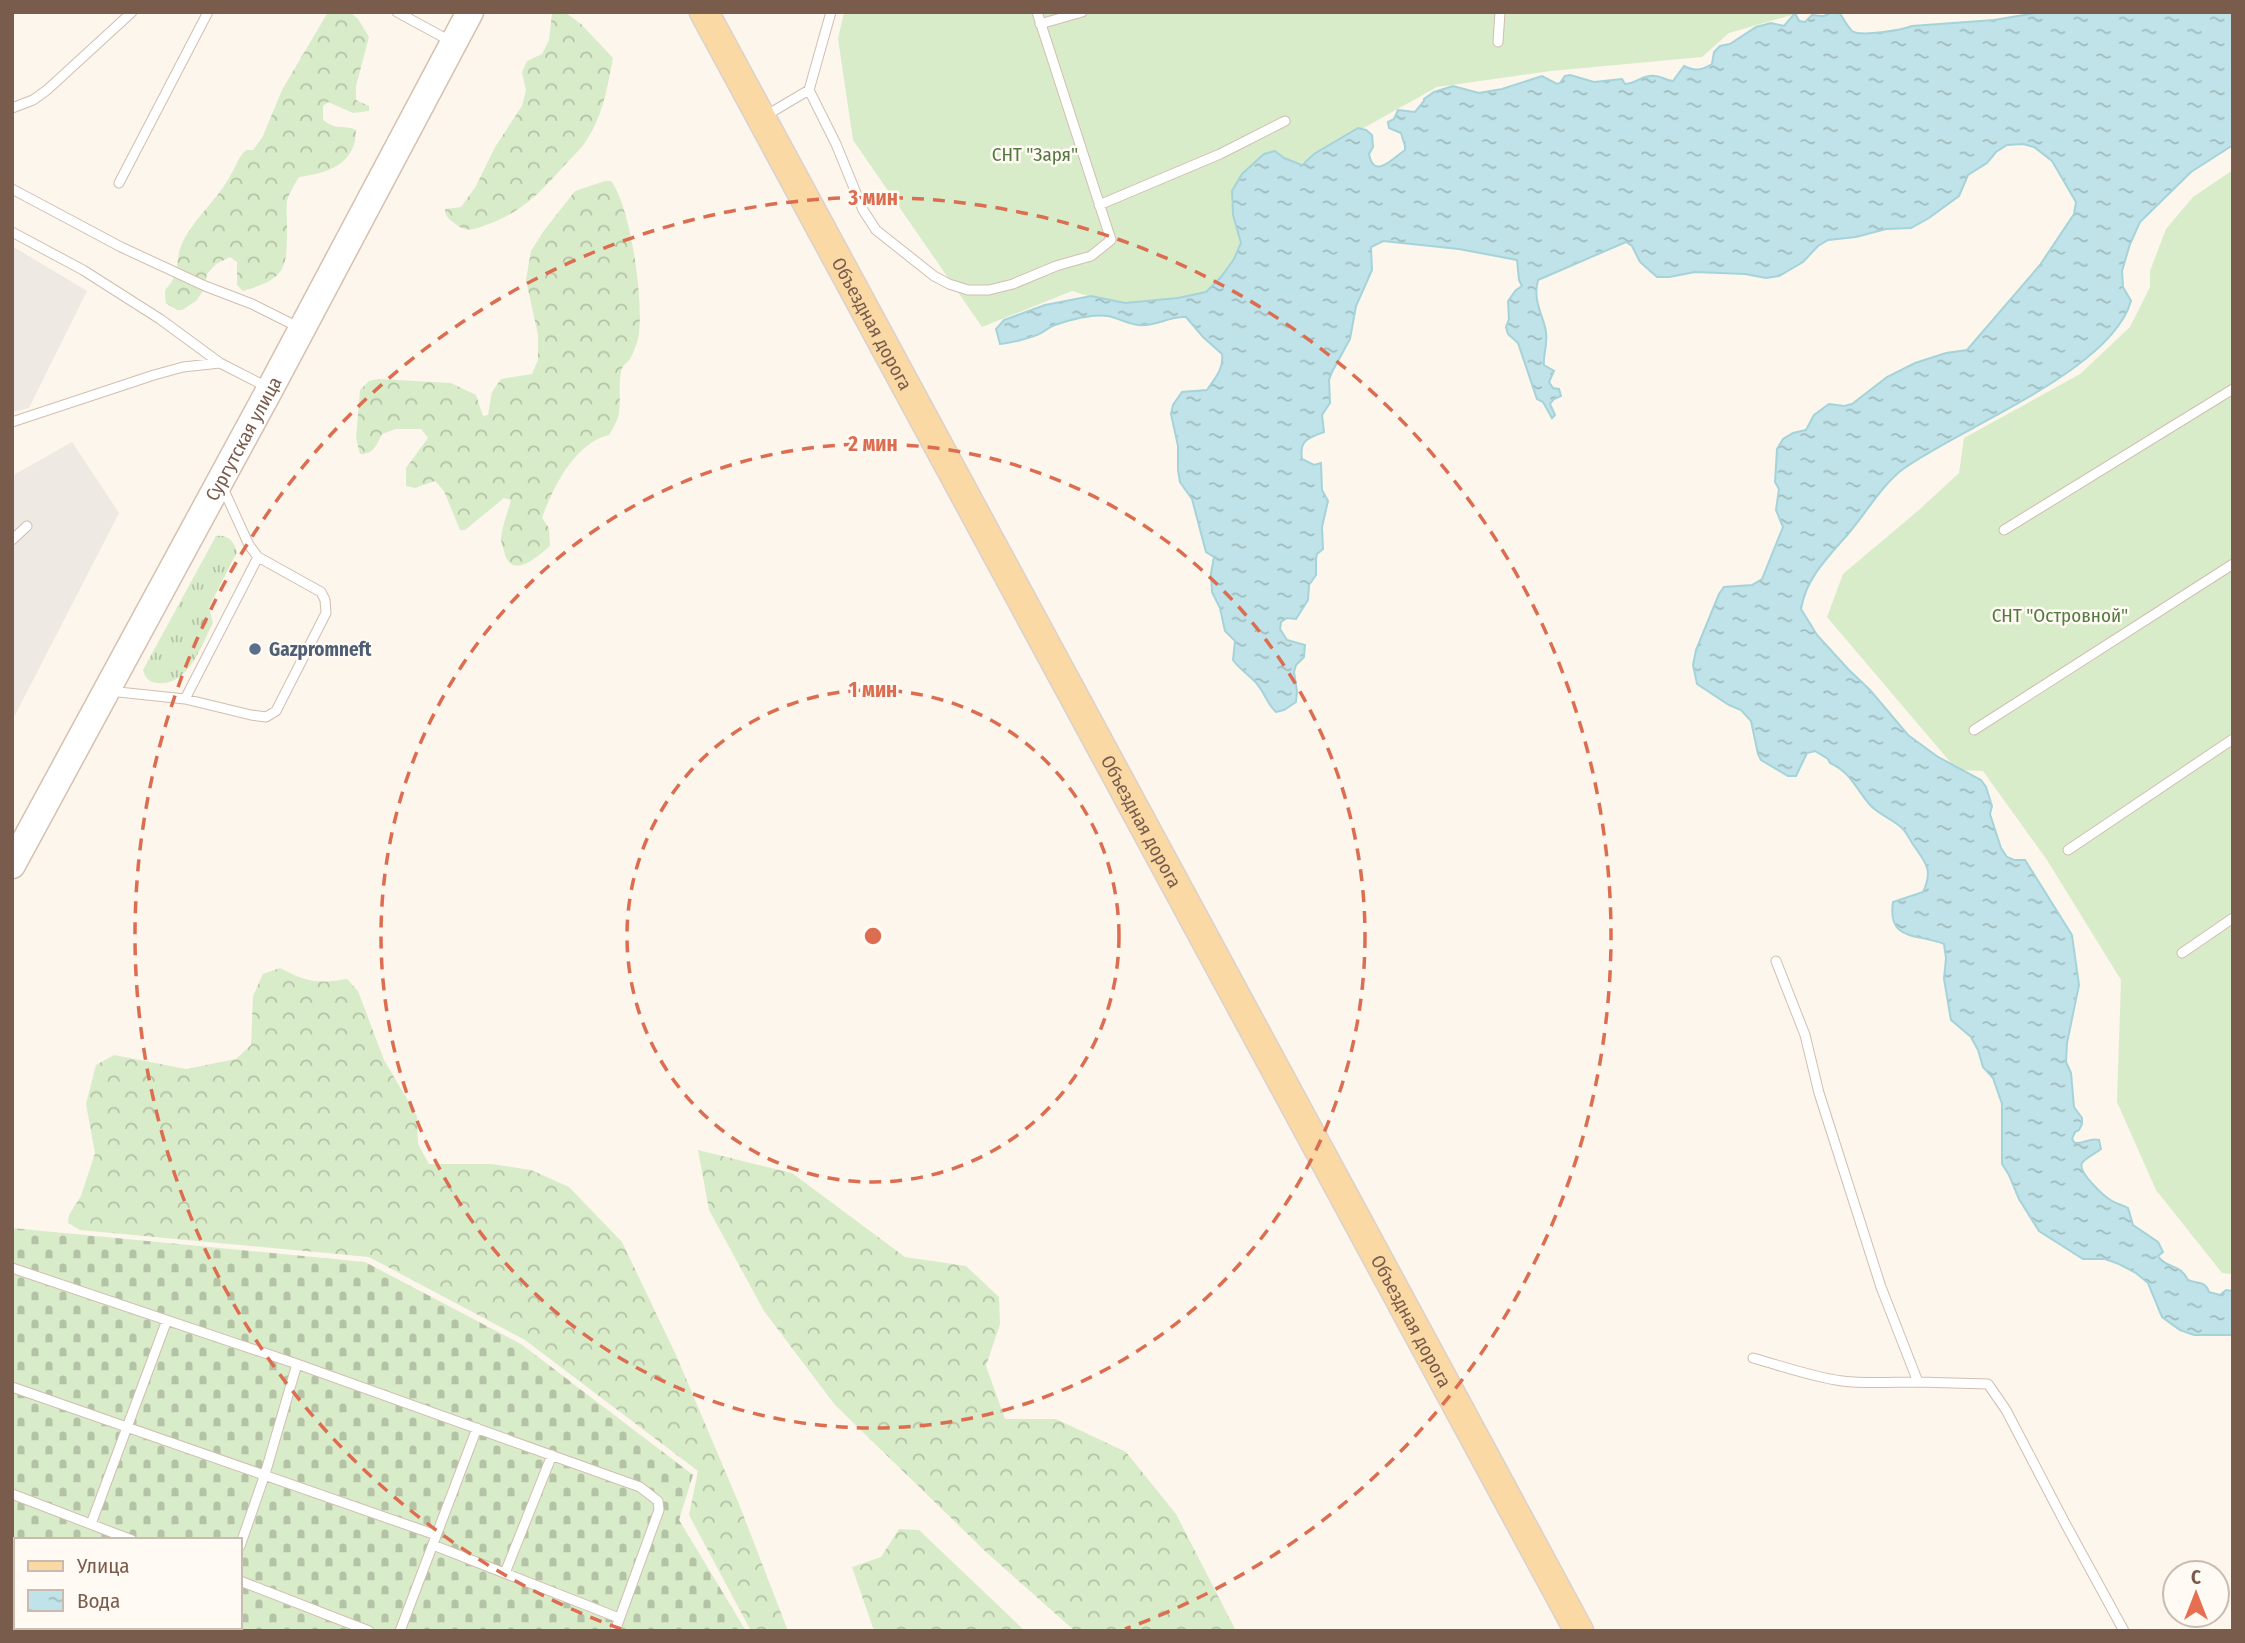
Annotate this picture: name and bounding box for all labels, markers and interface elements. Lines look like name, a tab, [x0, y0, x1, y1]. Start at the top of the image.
park label: СНТ "Заря"	[992, 143, 1078, 166]
text: 3 мин	[847, 185, 898, 211]
street label: Объездная дорога	[827, 253, 917, 394]
street label: Сургутская улица	[201, 373, 286, 505]
text: 2 мин	[847, 431, 898, 457]
park label: СНТ "Островной"	[1992, 604, 2128, 627]
place label: Gazpromneft	[269, 638, 372, 661]
marker: Gazpromneft	[247, 641, 263, 657]
text: 1 мин	[849, 677, 897, 703]
street label: Объездная дорога	[1096, 751, 1186, 892]
centre of rings	[861, 924, 885, 948]
street label: Объездная дорога	[1366, 1251, 1456, 1392]
legend	[14, 1538, 242, 1629]
text: Улица	[76, 1553, 130, 1579]
north arrow	[2161, 1559, 2231, 1629]
text: С	[2191, 1566, 2201, 1589]
text: Вода	[77, 1588, 120, 1614]

